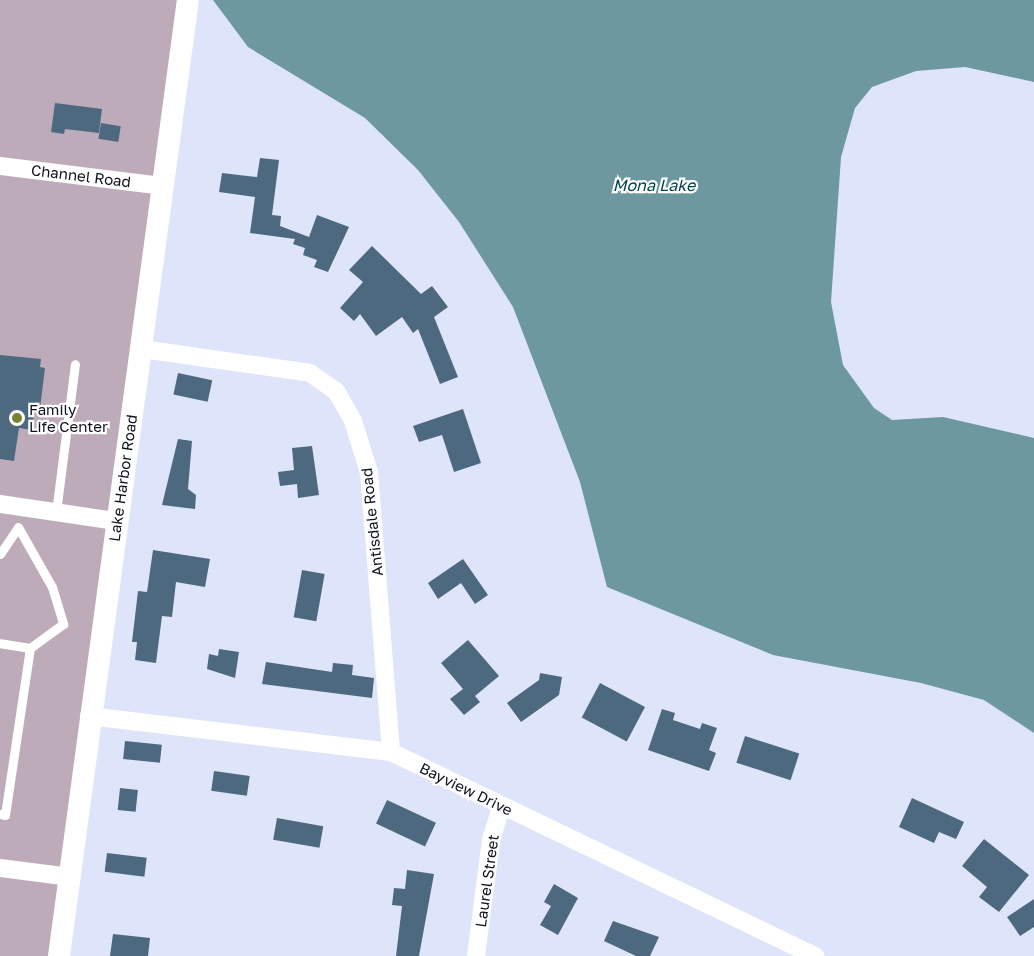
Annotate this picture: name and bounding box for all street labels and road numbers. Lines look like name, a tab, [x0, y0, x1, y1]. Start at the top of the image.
street label: Channel Road	[30, 161, 132, 191]
street label: Lake Harbor Road	[105, 413, 141, 543]
street label: Antisdale Road	[357, 467, 387, 577]
street label: Bayview Drive	[417, 759, 515, 819]
street label: Laurel Street	[472, 833, 502, 929]

